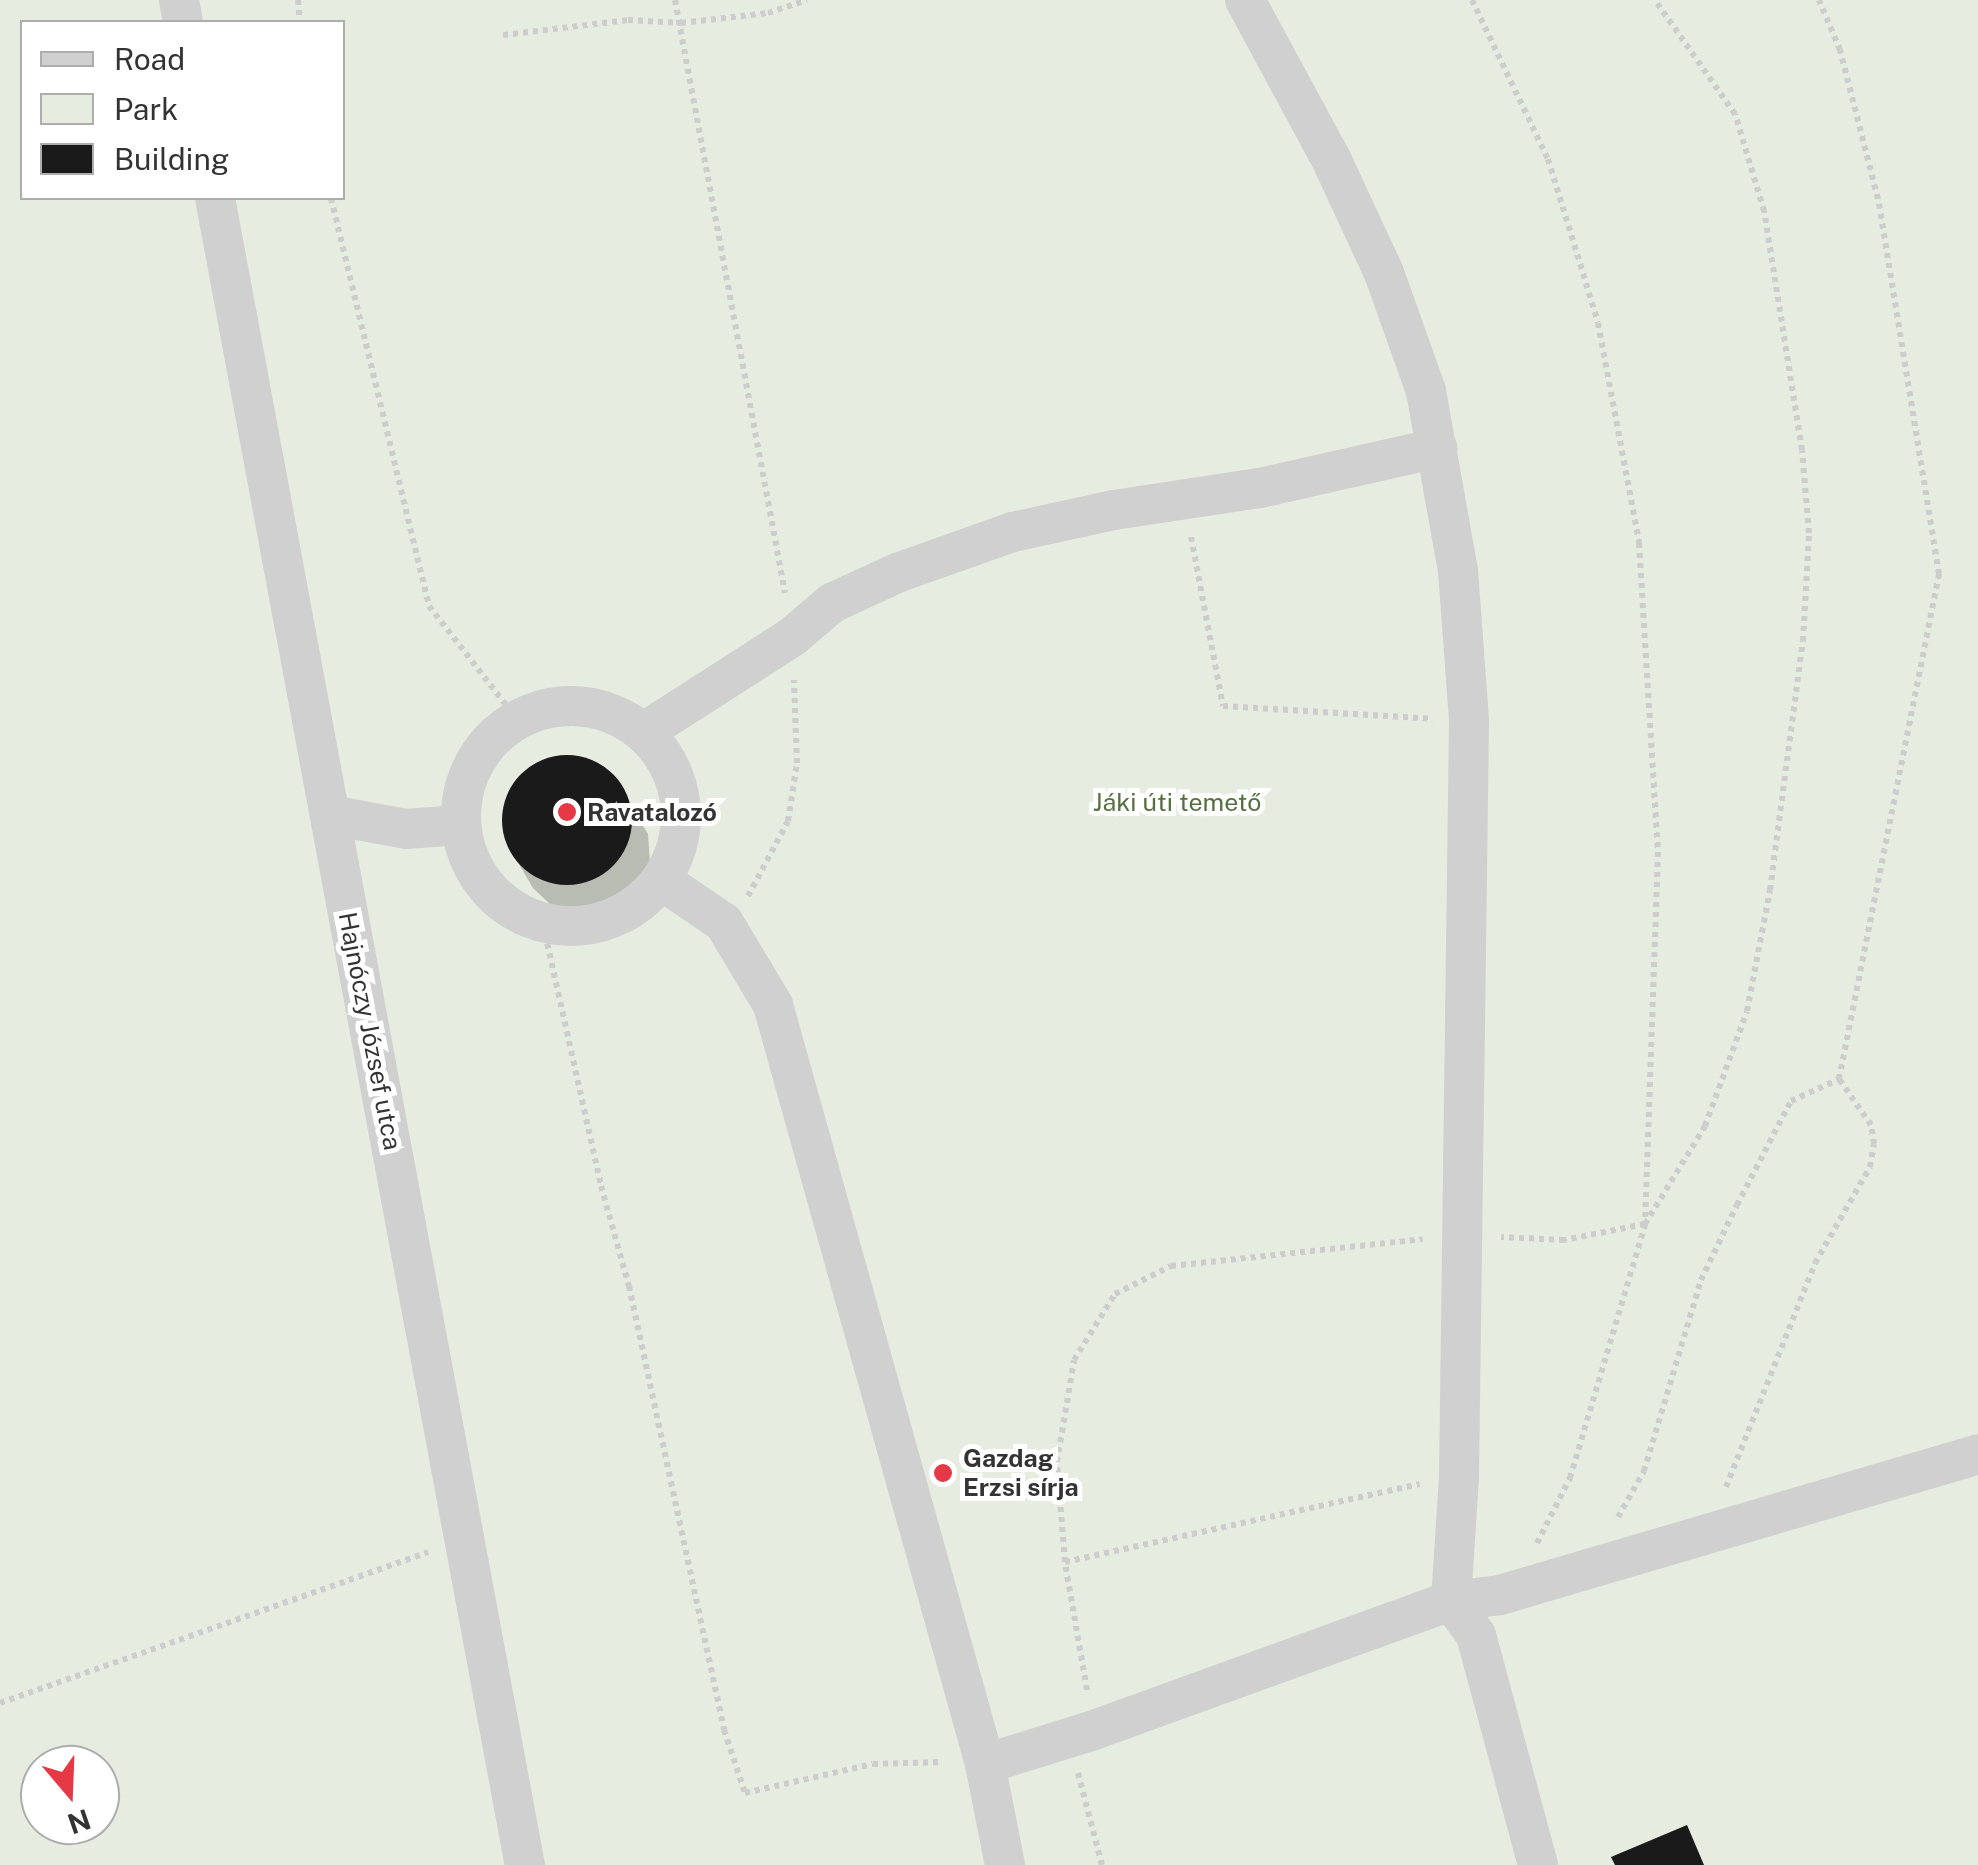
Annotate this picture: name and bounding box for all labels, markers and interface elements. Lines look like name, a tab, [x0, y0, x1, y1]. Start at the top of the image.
legend	[20, 20, 345, 200]
text: Road	[114, 41, 185, 77]
text: Park	[114, 91, 178, 127]
text: Building	[114, 141, 229, 177]
park label: Jáki úti temető	[1093, 787, 1261, 817]
place label: Ravatalozó	[587, 797, 717, 827]
marker: Ravatalozó	[556, 801, 578, 823]
street label: Hajnóczy József utca	[332, 909, 408, 1153]
place label: Gazdag Erzsi sírja	[963, 1444, 1079, 1503]
marker: Gazdag Erzsi sírja	[932, 1462, 954, 1484]
north arrow	[20, 1745, 120, 1845]
text: N	[64, 1803, 95, 1841]

